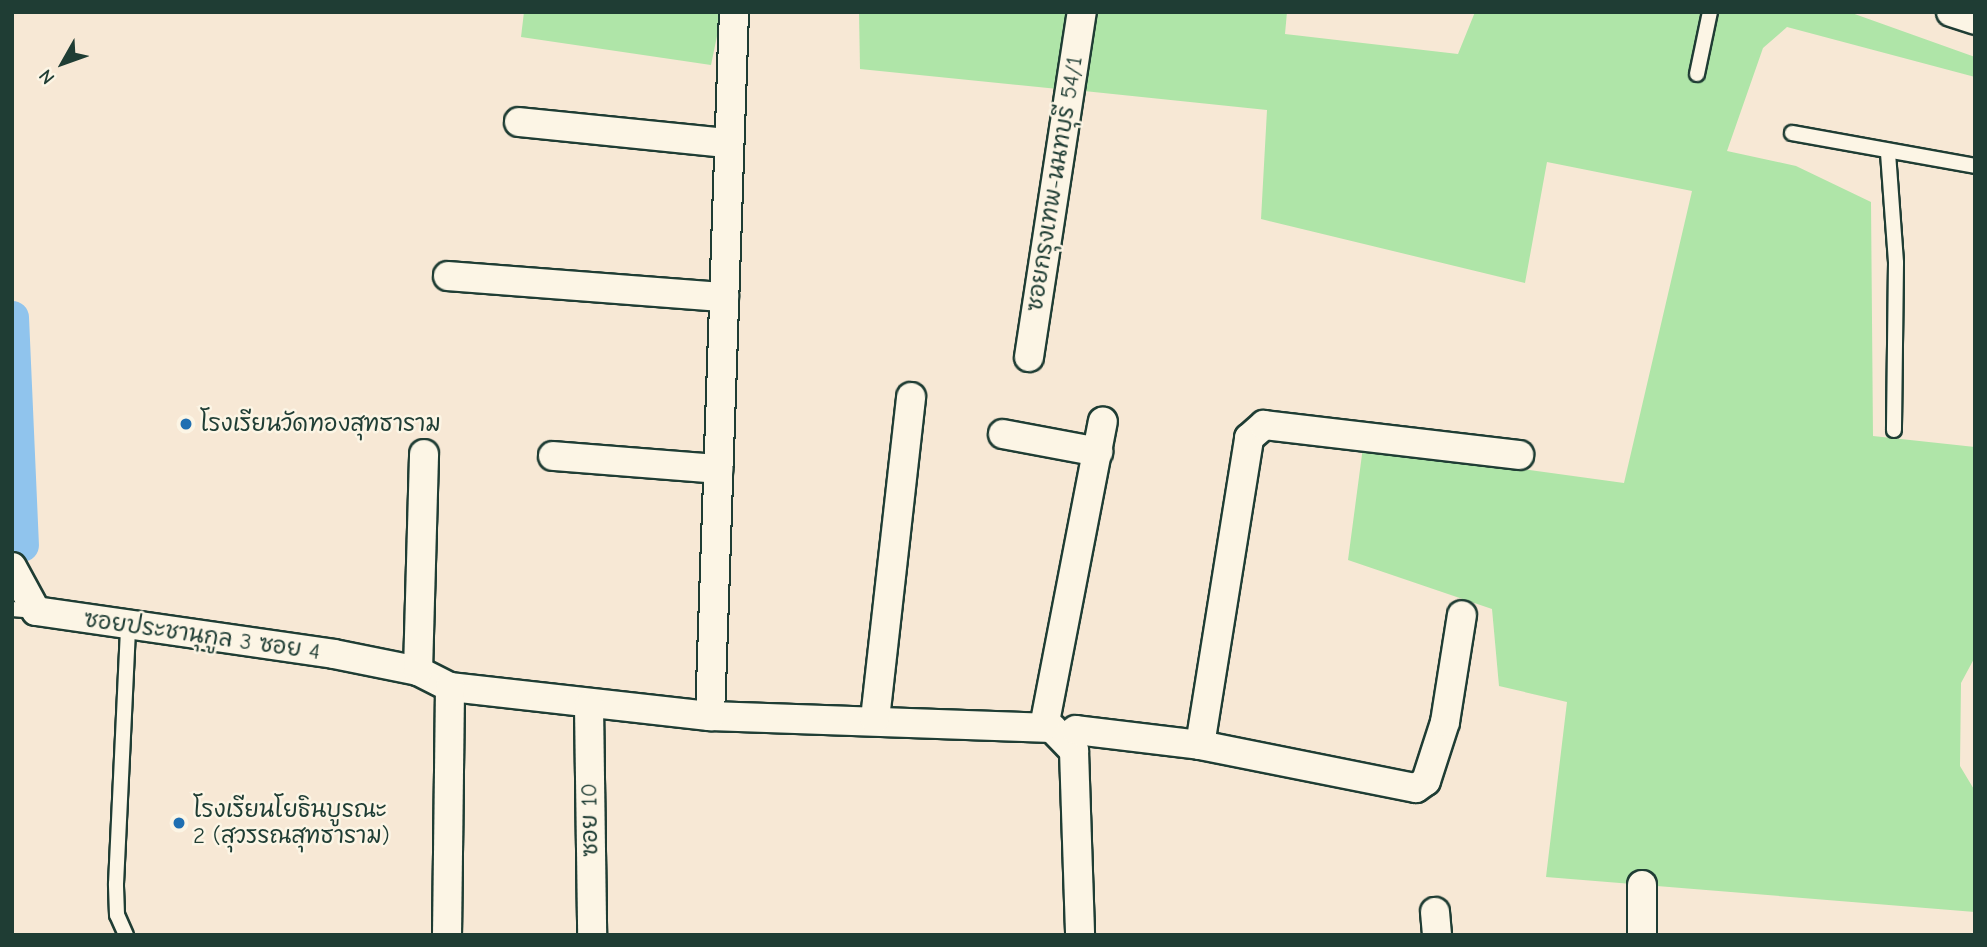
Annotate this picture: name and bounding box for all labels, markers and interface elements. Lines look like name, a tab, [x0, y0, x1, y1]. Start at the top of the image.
north arrow	[28, 28, 98, 98]
street label: ซอยกรุงเทพ-นนทบุรี 54/1	[1021, 54, 1089, 314]
text: N	[35, 65, 59, 88]
place label: โรงเรียนวัดทองสุทธาราม	[200, 410, 441, 438]
marker: โรงเรียนวัดทองสุทธาราม	[178, 416, 194, 432]
street label: ซอยประชานุกูล 3 ซอย 4	[82, 606, 322, 666]
street label: ซอย 10	[576, 783, 604, 857]
place label: โรงเรียนโยธินบูรณะ 2 (สุวรรณสุทธาราม)	[193, 796, 390, 850]
marker: โรงเรียนโยธินบูรณะ 2 (สุวรรณสุทธาราม)	[171, 815, 187, 831]

